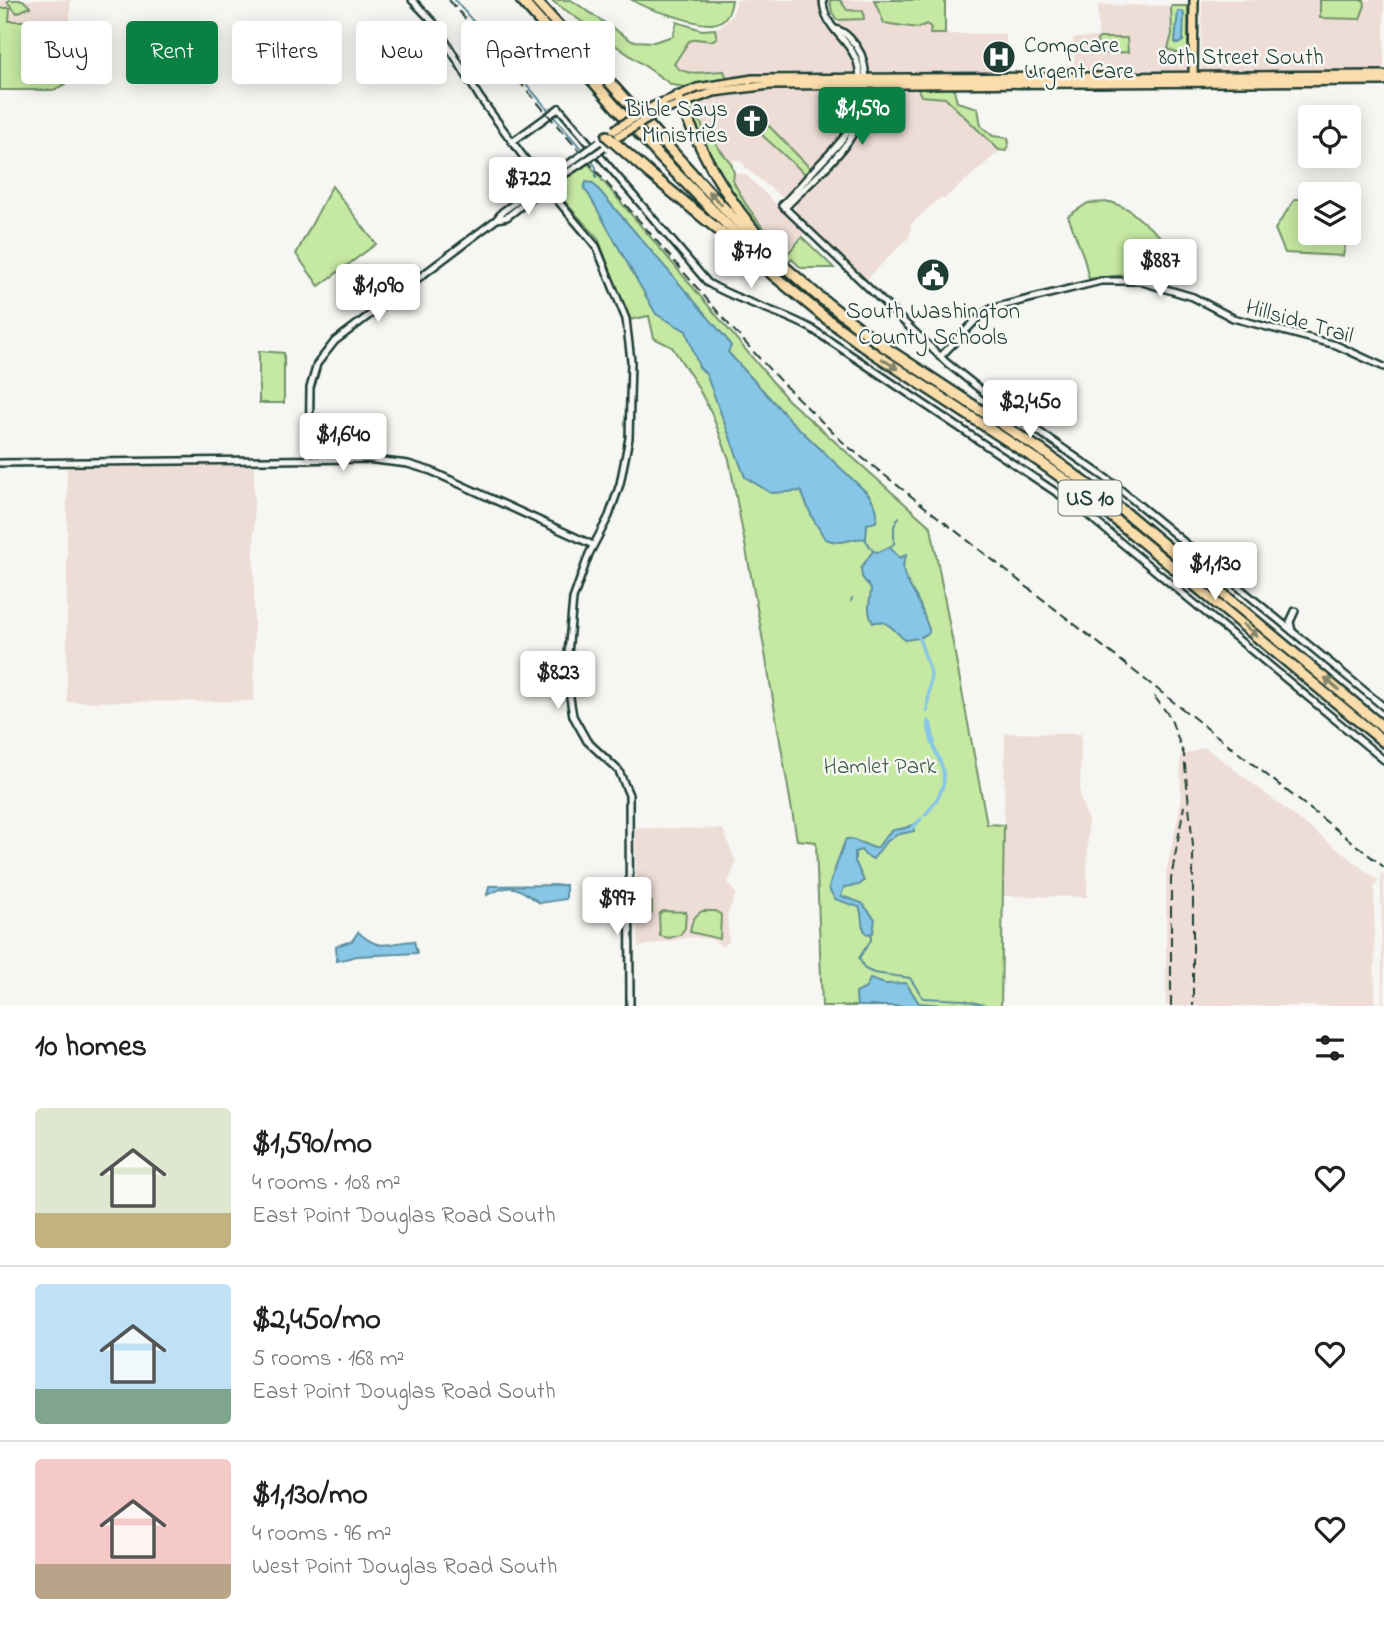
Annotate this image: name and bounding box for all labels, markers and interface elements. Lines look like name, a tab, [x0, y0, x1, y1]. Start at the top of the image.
chip: Buy	[21, 21, 112, 84]
chip: Rent	[126, 21, 218, 84]
chip: Filters	[232, 21, 342, 84]
chip: New	[356, 21, 447, 84]
chip: Apartment	[461, 21, 615, 84]
place label: Compcare Urgent Care	[1024, 30, 1134, 90]
hospital icon: Compcare Urgent Care	[980, 38, 1018, 76]
street label: 80th Street South	[1158, 42, 1324, 75]
pin: $1,590	[805, 88, 919, 147]
text: $1,590	[834, 93, 890, 126]
place label: Bible Says Ministries	[624, 94, 728, 153]
church icon: Bible Says Ministries	[733, 102, 771, 140]
map controls	[1298, 105, 1361, 245]
button: locate	[1298, 105, 1361, 168]
pin: $722	[487, 158, 569, 217]
text: $722	[505, 163, 551, 196]
button: layers	[1298, 182, 1361, 245]
one-way arrow	[706, 190, 723, 207]
pin: $710	[710, 230, 792, 290]
text: $710	[731, 236, 771, 269]
pin: $887	[1119, 240, 1201, 299]
text: $887	[1140, 245, 1180, 278]
public building icon: South Washington County Schools	[914, 256, 952, 294]
pin: $1,090	[321, 264, 435, 324]
text: $1,090	[352, 270, 404, 303]
street label: Hillside Trail	[1242, 291, 1357, 354]
place label: South Washington County Schools	[846, 296, 1020, 357]
one-way arrow	[881, 357, 900, 370]
pin: $2,450	[973, 380, 1087, 440]
text: $2,450	[999, 386, 1061, 419]
pin: $1,640	[286, 414, 400, 473]
text: $1,640	[316, 419, 370, 452]
road number: US 10	[1058, 480, 1122, 516]
pin: $1,130	[1158, 542, 1272, 602]
text: $1,130	[1189, 548, 1241, 581]
one-way arrow	[1242, 622, 1259, 637]
pin: $823	[517, 652, 599, 711]
text: $823	[536, 657, 580, 690]
one-way arrow	[1323, 676, 1341, 692]
park label: Hamlet Park	[824, 751, 937, 784]
pin: $997	[576, 878, 658, 937]
text: $997	[598, 883, 636, 916]
text: 10 homes	[35, 1026, 147, 1070]
icon: filters	[1311, 1029, 1349, 1067]
text: $1,590/mo	[252, 1123, 372, 1167]
icon: home	[91, 1136, 175, 1220]
icon: heart	[1311, 1159, 1349, 1197]
text: 4 rooms · 108 m²	[252, 1167, 401, 1200]
text: East Point Douglas Road South	[252, 1200, 556, 1233]
text: $2,450/mo	[252, 1299, 381, 1343]
icon: home	[91, 1312, 175, 1396]
icon: heart	[1311, 1335, 1349, 1373]
text: 5 rooms · 168 m²	[252, 1343, 404, 1376]
text: East Point Douglas Road South	[252, 1376, 556, 1409]
text: $1,130/mo	[252, 1474, 368, 1518]
icon: home	[91, 1487, 175, 1571]
icon: heart	[1311, 1510, 1349, 1548]
text: 4 rooms · 96 m²	[252, 1518, 392, 1551]
text: West Point Douglas Road South	[252, 1551, 558, 1584]

